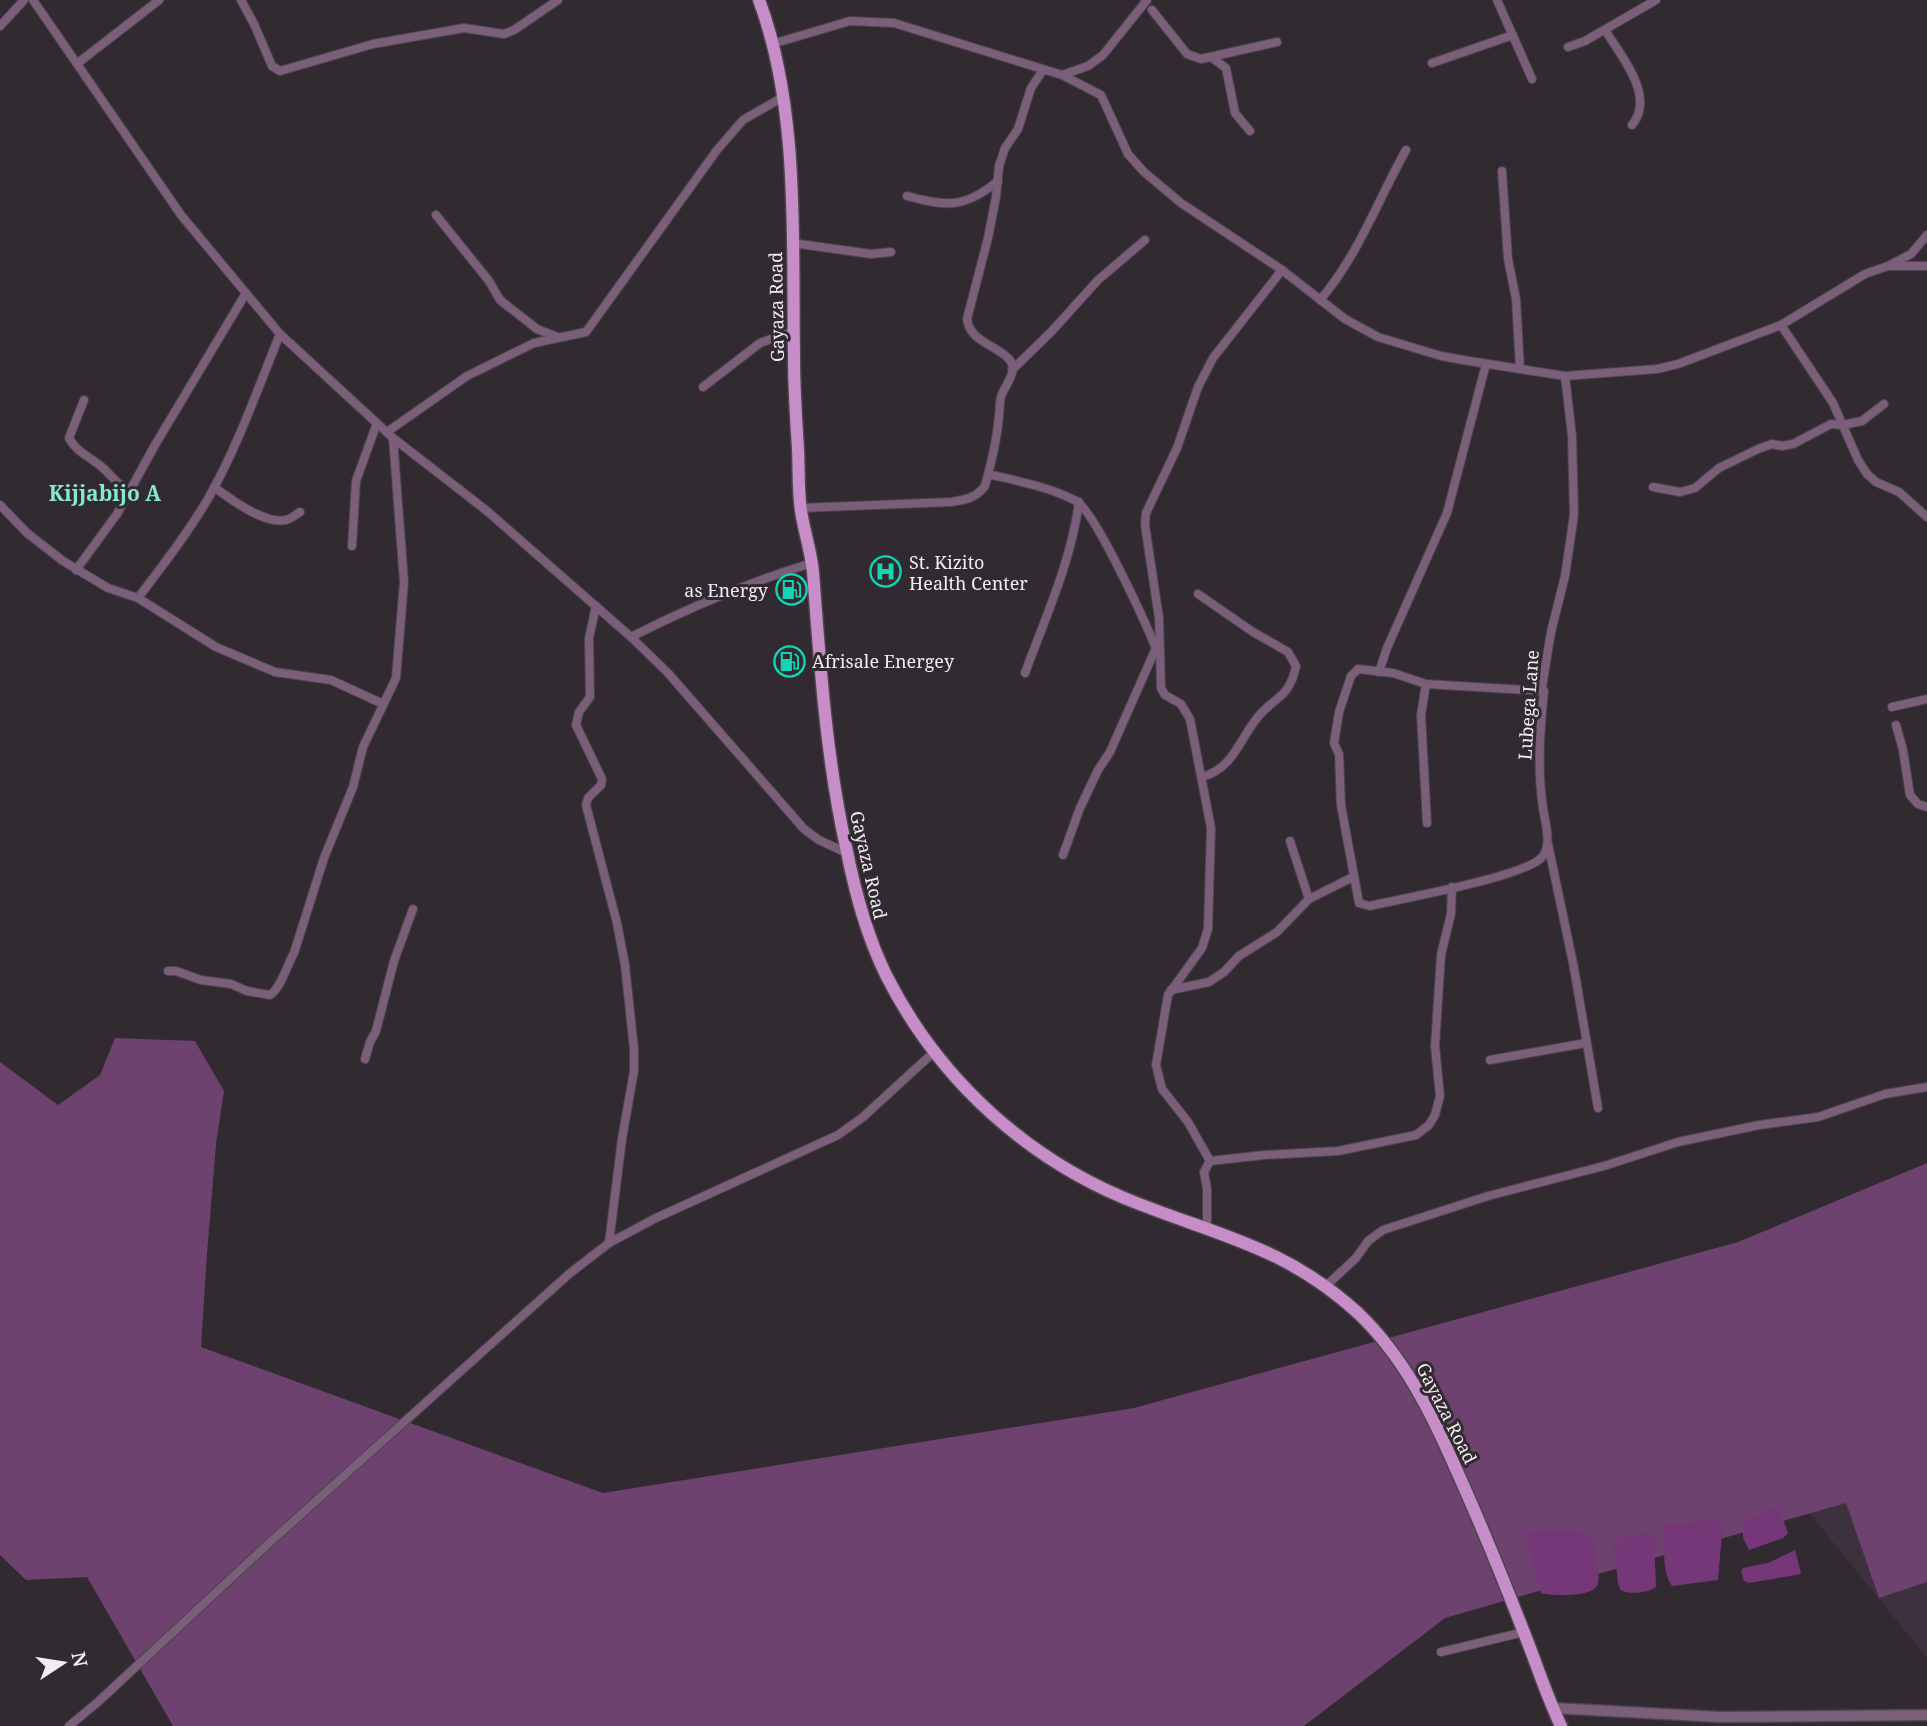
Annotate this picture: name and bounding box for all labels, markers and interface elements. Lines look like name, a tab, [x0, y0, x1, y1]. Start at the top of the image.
street label: Gayaza Road	[763, 252, 789, 362]
district label: Kijjabijo A	[49, 479, 161, 507]
place label: St. Kizito Health Center	[909, 550, 1028, 595]
hospital icon: St. Kizito Health Center	[869, 555, 903, 589]
fuel station icon: as Energy	[774, 573, 808, 607]
place label: as Energy	[684, 578, 769, 602]
fuel station icon: Afrisale Energey	[772, 644, 806, 678]
place label: Afrisale Energey	[812, 649, 955, 673]
street label: Lubega Lane	[1512, 649, 1544, 761]
street label: Gayaza Road	[845, 809, 893, 921]
street label: Gayaza Road	[1411, 1358, 1483, 1468]
north arrow	[28, 1628, 98, 1698]
text: N	[65, 1649, 94, 1670]

